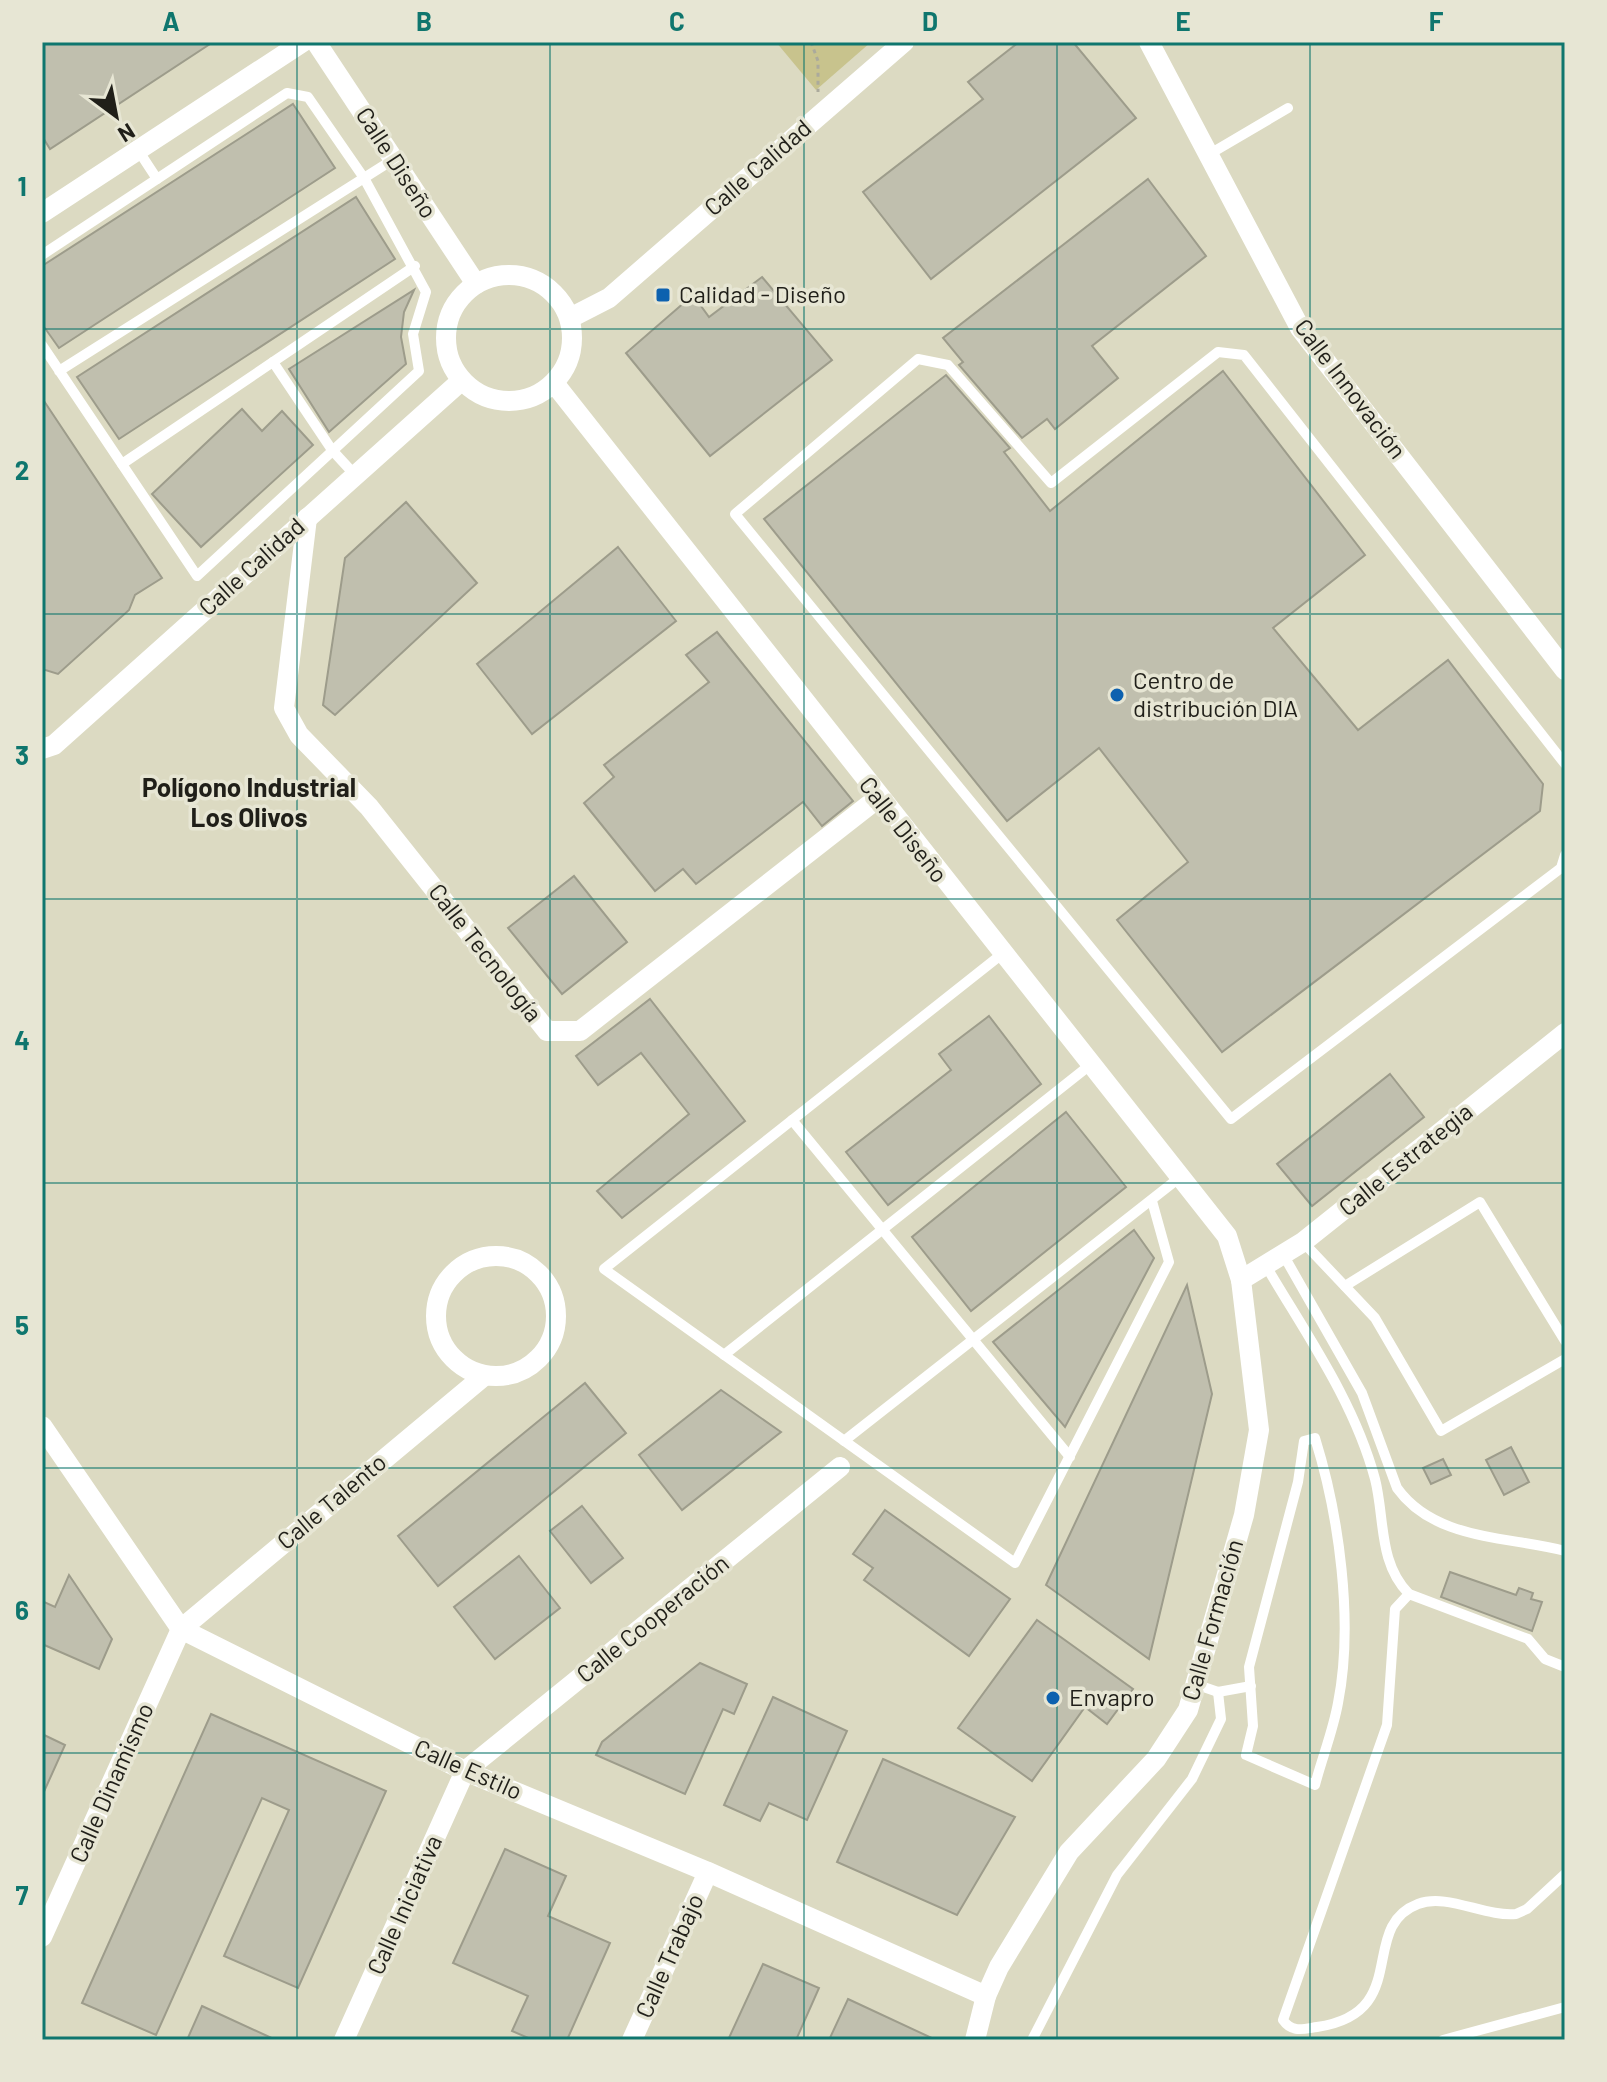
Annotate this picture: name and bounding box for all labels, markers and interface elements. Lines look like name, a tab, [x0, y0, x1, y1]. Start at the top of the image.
text: A	[162, 5, 180, 36]
text: B	[416, 5, 432, 36]
text: C	[669, 5, 685, 36]
text: D	[922, 5, 938, 36]
text: E	[1175, 5, 1191, 36]
text: F	[1429, 5, 1444, 36]
north arrow	[76, 76, 156, 156]
street label: Calle Diseño	[351, 101, 444, 223]
street label: Calle Calidad	[698, 113, 816, 221]
text: N	[114, 119, 140, 149]
text: 1	[17, 170, 27, 201]
place label: Calidad - Diseño	[679, 279, 846, 308]
marker: Calidad - Diseño	[654, 286, 672, 304]
street label: Calle Innovación	[1289, 312, 1413, 464]
text: 2	[15, 454, 29, 485]
street label: Calle Calidad	[192, 511, 310, 621]
place label: Centro de distribución DIA	[1133, 665, 1298, 722]
marker: Centro de distribución DIA	[1108, 686, 1126, 704]
text: 3	[15, 739, 29, 770]
street label: Calle Diseño	[854, 770, 955, 888]
district label: Polígono Industrial Los Olivos	[142, 771, 356, 832]
street label: Calle Tecnología	[423, 877, 549, 1027]
text: 4	[14, 1024, 30, 1055]
street label: Calle Estrategia	[1332, 1096, 1478, 1221]
text: 5	[15, 1309, 29, 1340]
street label: Calle Talento	[271, 1447, 392, 1555]
street label: Calle Formación	[1175, 1536, 1248, 1704]
street label: Calle Cooperación	[570, 1548, 734, 1688]
text: 6	[15, 1594, 29, 1625]
place label: Envapro	[1069, 1682, 1155, 1711]
marker: Envapro	[1044, 1689, 1062, 1707]
street label: Calle Dinamismo	[62, 1698, 159, 1867]
street label: Calle Estilo	[410, 1732, 527, 1805]
street label: Calle Iniciativa	[360, 1830, 447, 1979]
text: 7	[16, 1879, 29, 1910]
street label: Calle Trabajo	[628, 1889, 709, 2022]

